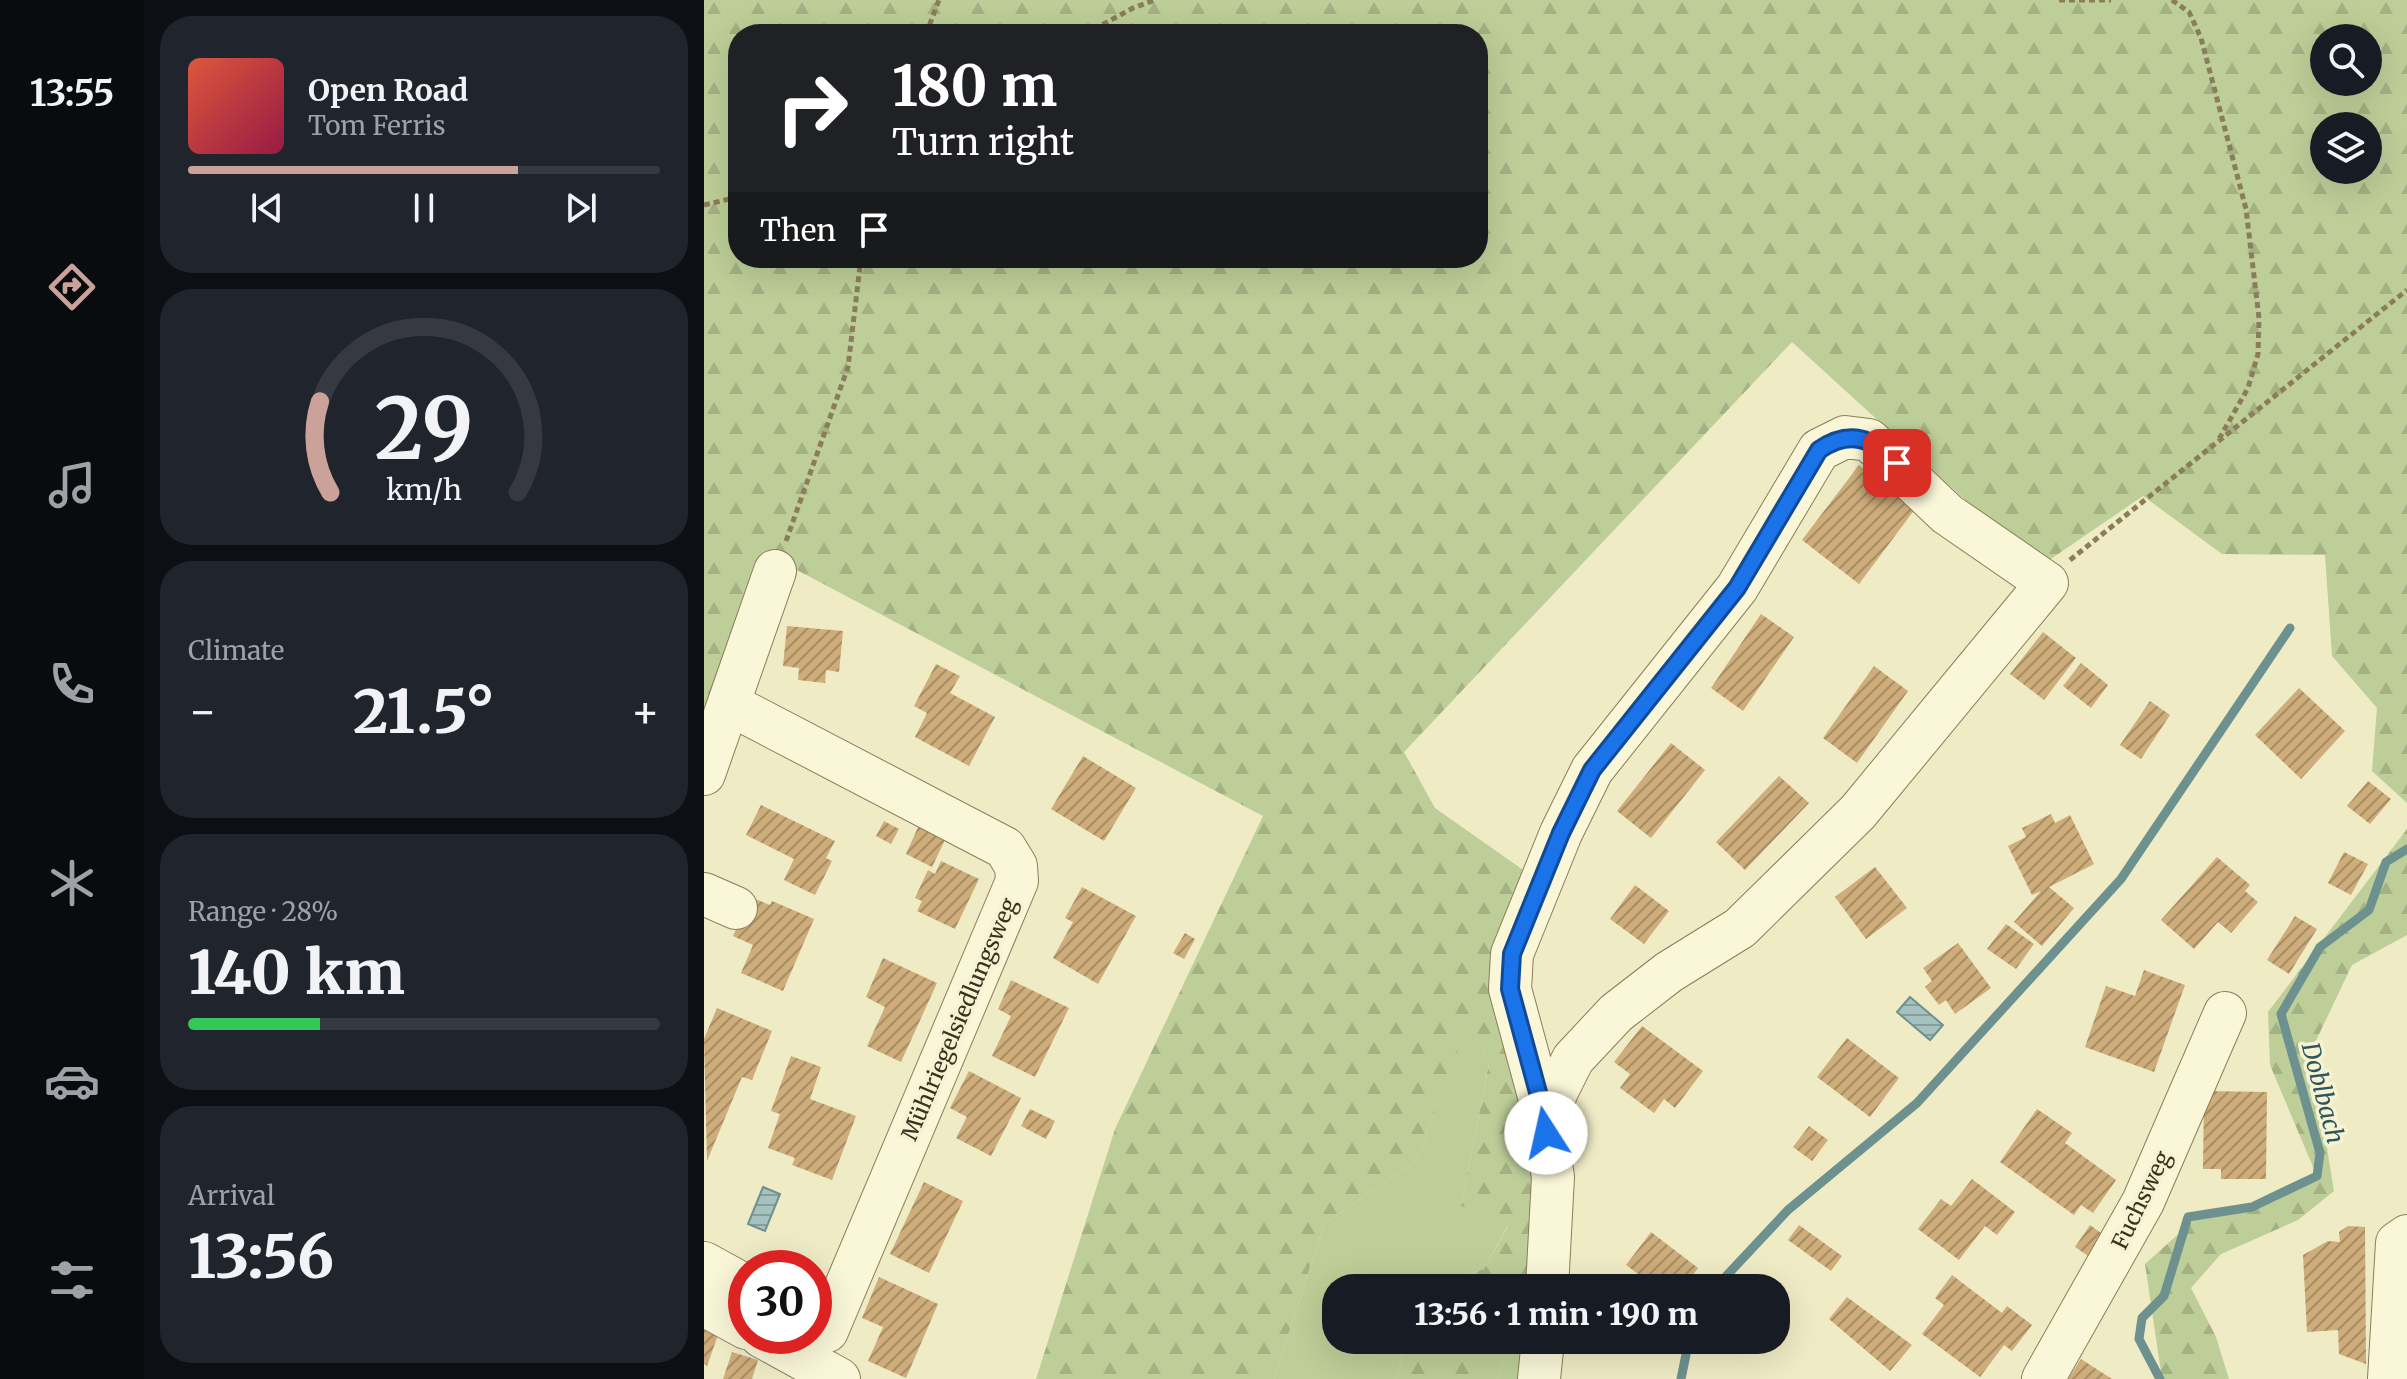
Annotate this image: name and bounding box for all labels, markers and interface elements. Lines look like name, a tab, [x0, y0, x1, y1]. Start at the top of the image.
map controls	[2310, 24, 2382, 184]
button: search	[2310, 24, 2382, 96]
text: 180 m	[892, 51, 1057, 121]
icon: right	[760, 56, 864, 160]
text: 13:55	[30, 71, 114, 116]
text: Open Road	[308, 71, 468, 109]
text: Tom Ferris	[308, 109, 446, 142]
button: layers	[2310, 112, 2382, 184]
text: Turn right	[892, 120, 1074, 165]
icon: previous	[245, 186, 289, 230]
icon: pause	[402, 186, 446, 230]
icon: next	[559, 186, 603, 230]
icon: arrive	[852, 208, 896, 252]
text: Then	[760, 211, 836, 249]
icon: directions	[44, 259, 100, 315]
text: 29	[375, 376, 473, 481]
pin	[1863, 429, 1931, 497]
icon: arrive	[1875, 441, 1919, 485]
icon: music	[44, 457, 100, 513]
text: km/h	[386, 472, 462, 508]
text: Climate	[188, 634, 284, 667]
icon: phone	[44, 656, 100, 712]
text: 21.5°	[353, 674, 495, 749]
text: −	[188, 684, 217, 739]
text: +	[631, 684, 660, 739]
icon: climate	[44, 855, 100, 911]
street label: Mühlriegelsiedlungsweg	[895, 893, 1023, 1145]
text: Range · 28%	[188, 895, 338, 928]
text: 140 km	[188, 935, 405, 1010]
water label: Doblbach	[2294, 1038, 2351, 1147]
icon: car	[44, 1053, 100, 1109]
position arrow	[1504, 1091, 1588, 1175]
street label: Fuchsweg	[2105, 1146, 2177, 1254]
text: Arrival	[188, 1179, 275, 1212]
text: 13:56	[188, 1219, 334, 1294]
speed limit sign: 30	[728, 1250, 832, 1354]
icon: filters	[44, 1252, 100, 1308]
text: 13:56 · 1 min · 190 m	[1414, 1295, 1698, 1333]

